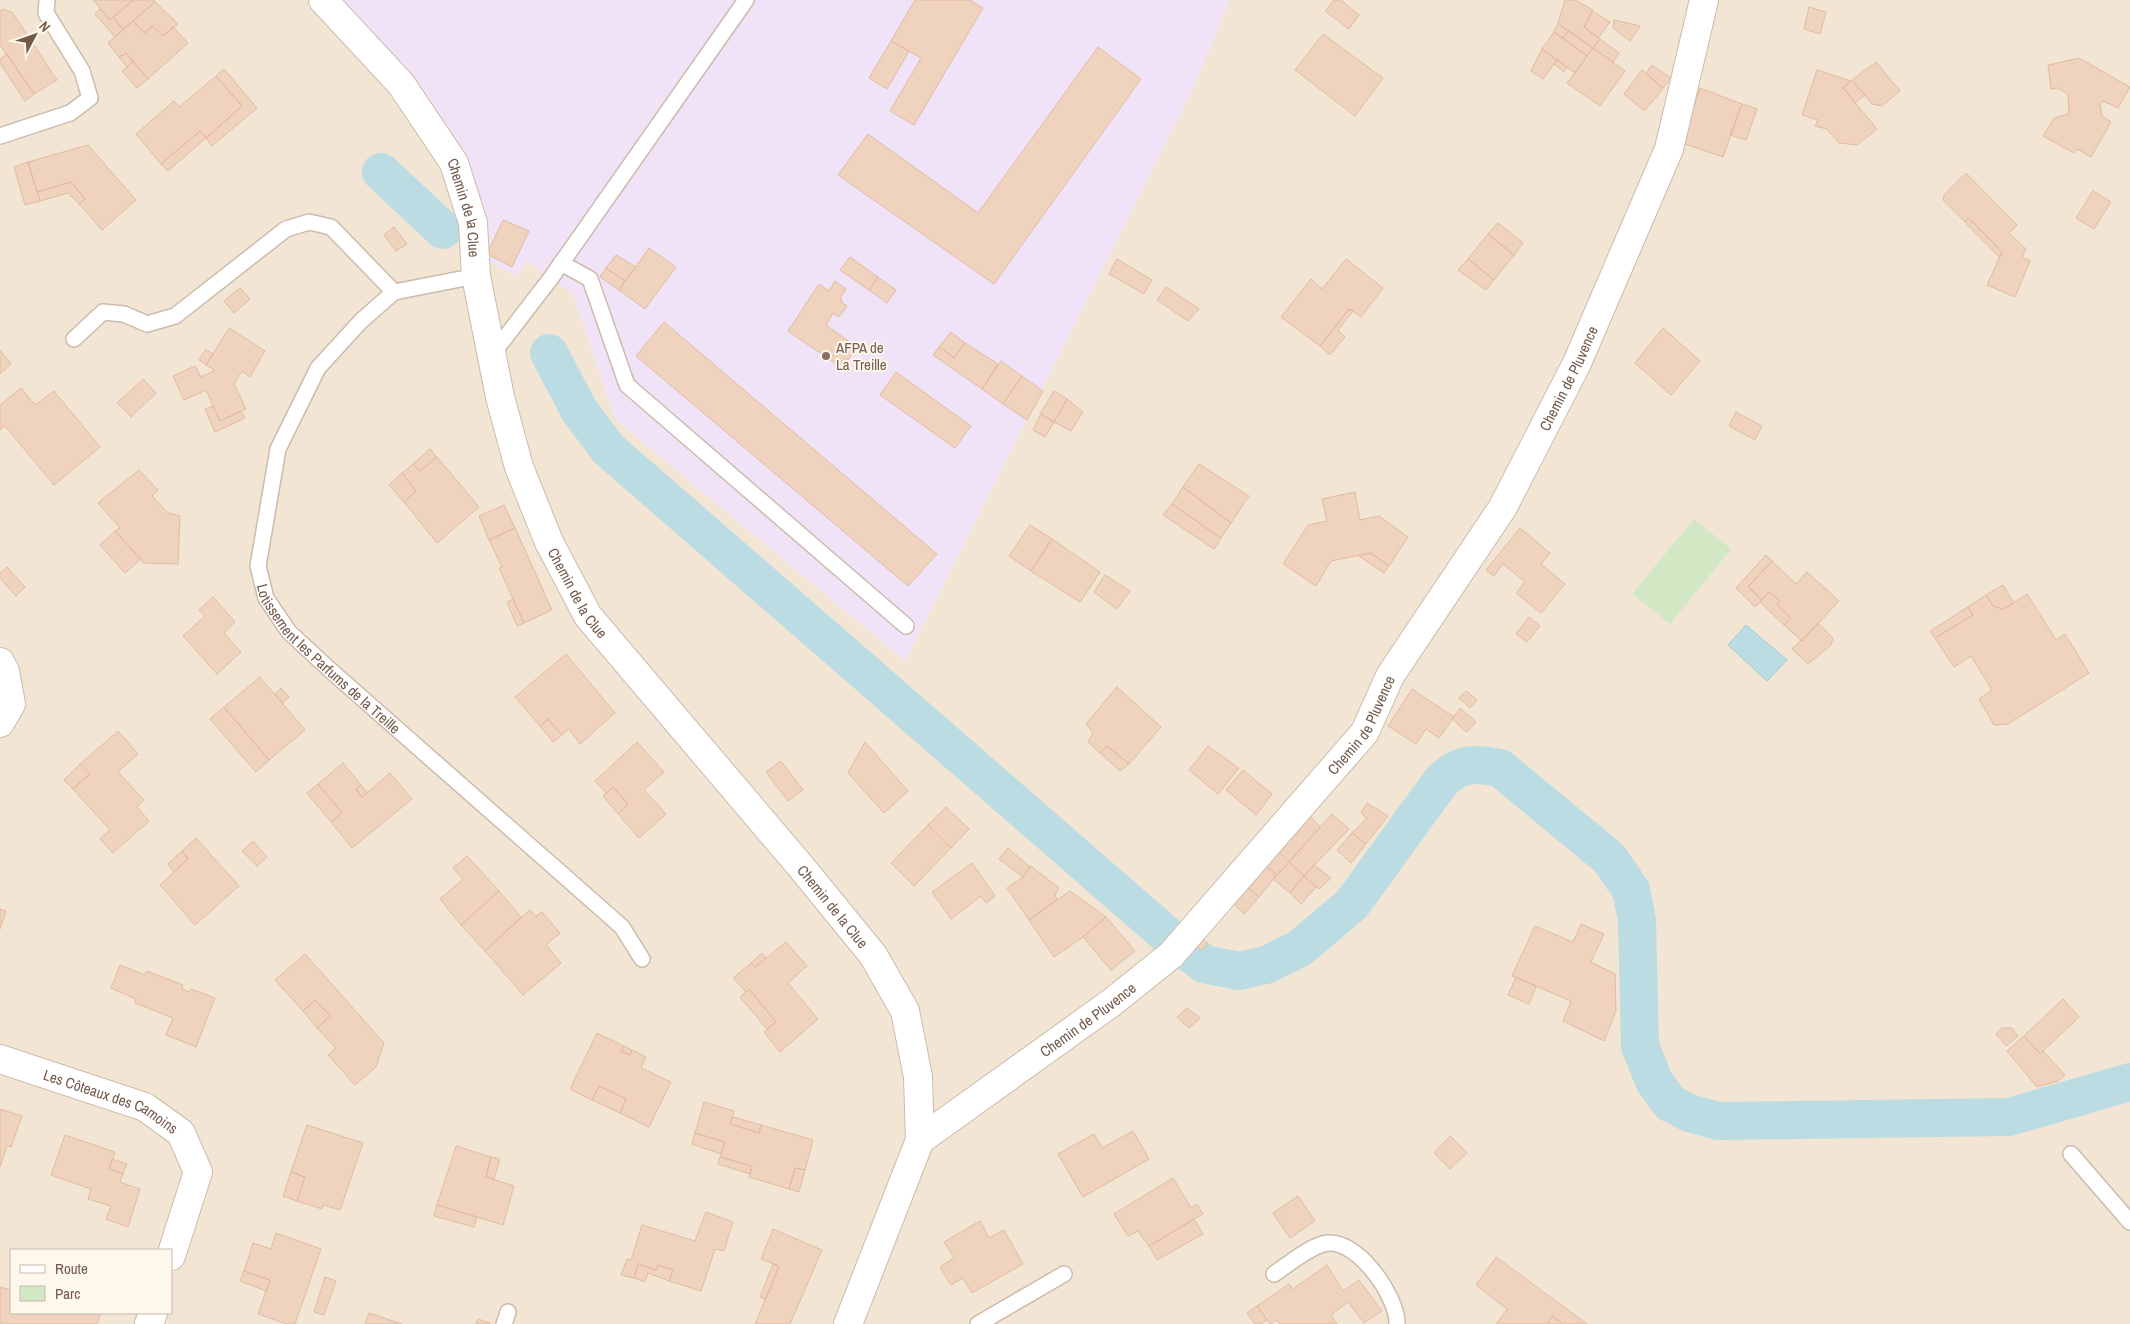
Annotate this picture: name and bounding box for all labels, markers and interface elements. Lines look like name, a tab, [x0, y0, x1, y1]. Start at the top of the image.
north arrow	[10, 10, 60, 60]
text: N	[35, 17, 54, 36]
street label: Chemin de la Clue	[443, 153, 485, 258]
street label: Chemin de Pluvence	[1534, 322, 1602, 434]
place label: AFPA de La Treille	[835, 337, 887, 375]
marker: AFPA de La Treille	[820, 350, 832, 362]
street label: Chemin de la Clue	[543, 544, 613, 643]
street label: Lotissement les Parfums de la Treille	[252, 581, 406, 738]
street label: Chemin de Pluvence	[1322, 672, 1400, 779]
street label: Chemin de la Clue	[793, 860, 874, 952]
street label: Chemin de Pluvence	[1035, 977, 1140, 1062]
street label: Les Côteaux des Camoins	[41, 1064, 183, 1138]
legend	[10, 1249, 172, 1314]
text: Route	[55, 1258, 88, 1279]
text: Parc	[55, 1283, 80, 1304]

